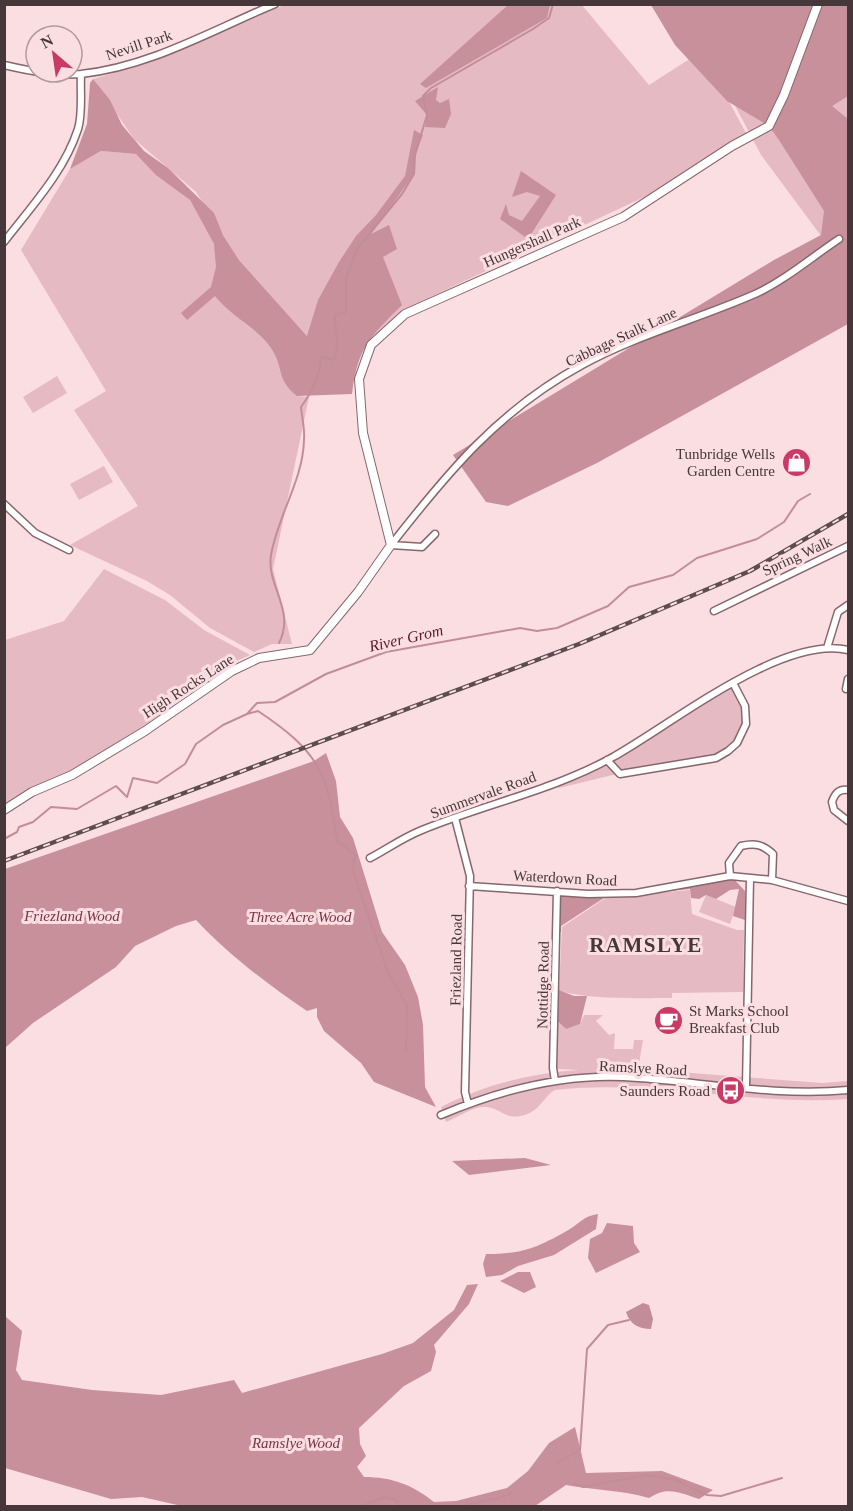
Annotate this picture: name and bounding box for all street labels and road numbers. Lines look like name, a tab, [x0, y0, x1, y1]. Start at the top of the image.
street label: Nevill Park	[104, 27, 175, 63]
street label: Hungershall Park	[481, 213, 583, 271]
street label: Cabbage Stalk Lane	[563, 304, 679, 370]
street label: Spring Walk	[760, 533, 835, 579]
street label: High Rocks Lane	[140, 651, 237, 721]
street label: Summervale Road	[428, 768, 538, 822]
street label: Waterdown Road	[513, 867, 618, 889]
street label: Friezland Road	[447, 913, 465, 1006]
street label: Nottidge Road	[534, 940, 552, 1029]
street label: Ramslye Road	[599, 1058, 688, 1078]

